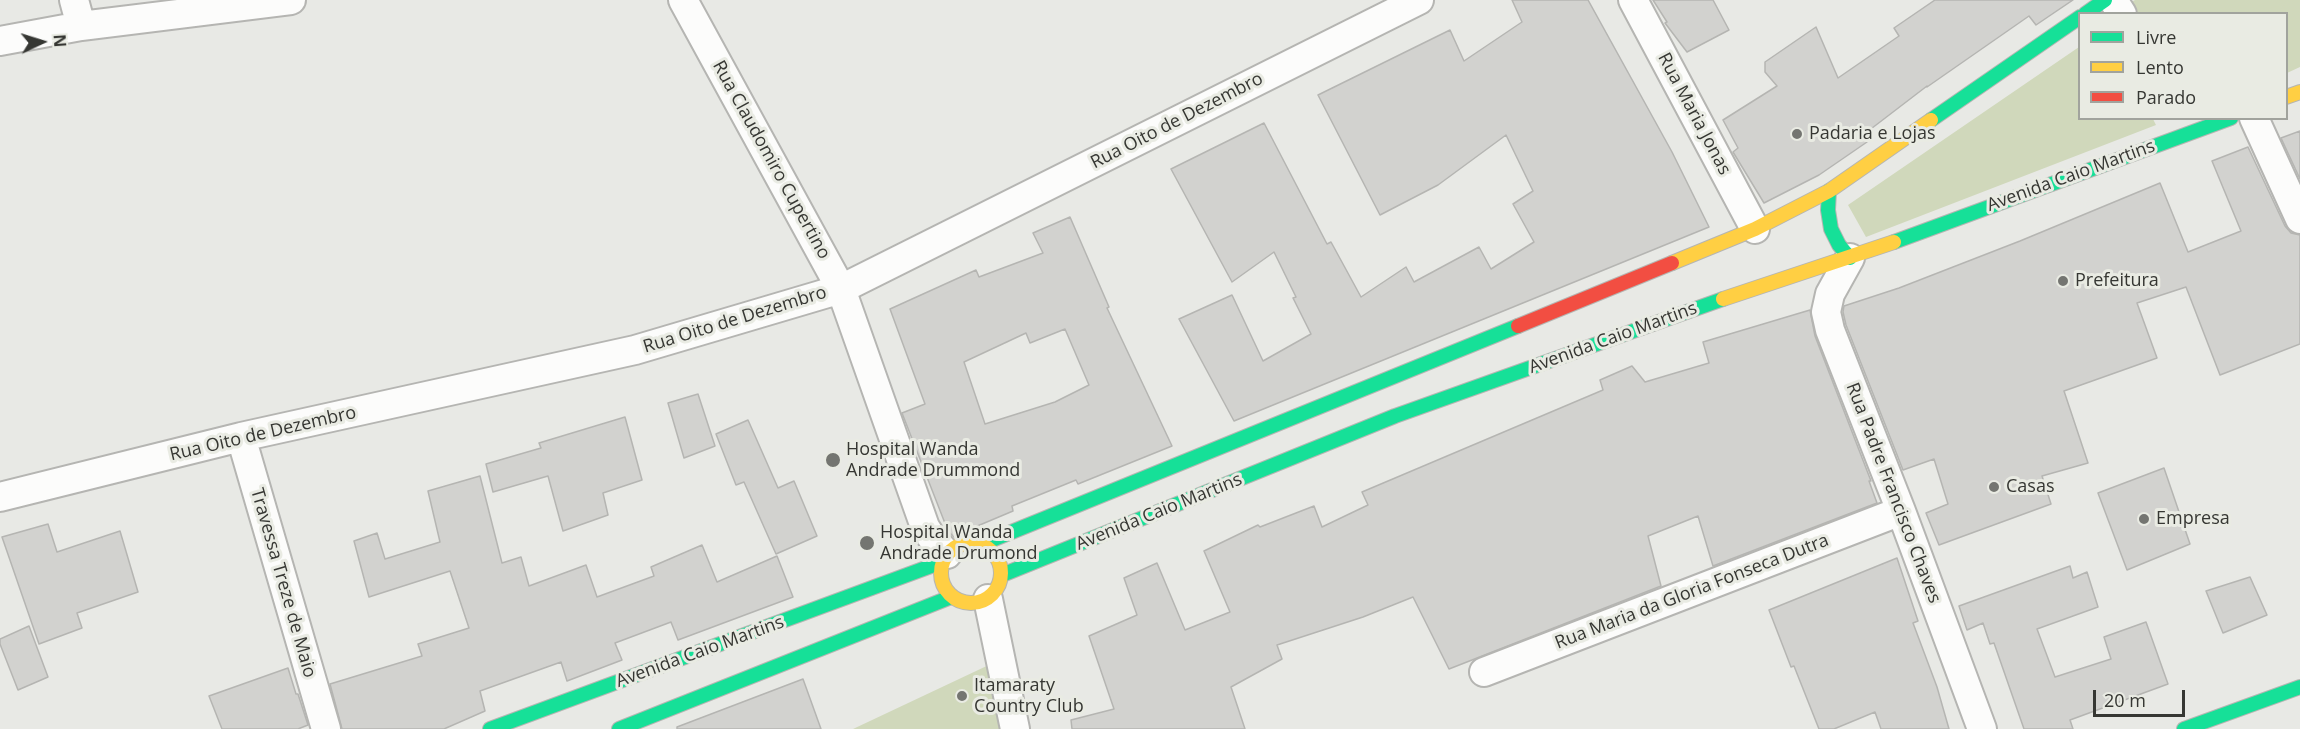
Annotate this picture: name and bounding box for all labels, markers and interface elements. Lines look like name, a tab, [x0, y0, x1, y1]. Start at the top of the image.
north arrow	[12, 12, 72, 72]
legend	[2078, 12, 2288, 120]
text: Livre	[2136, 25, 2176, 49]
text: N	[49, 33, 71, 48]
street label: Rua Maria Jonas	[1653, 49, 1735, 179]
text: Lento	[2136, 55, 2184, 79]
street label: Rua Claudomiro Cupertino	[707, 57, 835, 263]
street label: Rua Oito de Dezembro	[1087, 68, 1267, 174]
text: Parado	[2136, 85, 2196, 109]
place label: Padaria e Lojas	[1809, 123, 1936, 145]
marker: Padaria e Lojas	[1790, 127, 1804, 141]
street label: Avenida Caio Martins	[1984, 136, 2158, 216]
place label: Prefeitura	[2075, 270, 2159, 292]
marker: Prefeitura	[2056, 274, 2070, 288]
street label: Rua Oito de Dezembro	[641, 282, 829, 358]
street label: Avenida Caio Martins	[1526, 298, 1700, 378]
street label: Rua Padre Francisco Chaves	[1841, 380, 1945, 606]
street label: Rua Oito de Dezembro	[168, 402, 358, 466]
place label: Hospital Wanda Andrade Drummond	[846, 439, 1020, 482]
marker: Hospital Wanda Andrade Drummond	[824, 451, 842, 469]
street label: Avenida Caio Martins	[1073, 469, 1245, 555]
place label: Casas	[2006, 476, 2054, 498]
marker: Casas	[1987, 480, 2001, 494]
street label: Travessa Treze de Maio	[246, 486, 320, 680]
place label: Empresa	[2156, 508, 2230, 530]
marker: Empresa	[2137, 512, 2151, 526]
place label: Hospital Wanda Andrade Drumond	[880, 522, 1038, 564]
street label: Rua Maria da Gloria Fonseca Dutra	[1552, 530, 1832, 654]
marker: Hospital Wanda Andrade Drumond	[858, 534, 876, 552]
street label: Avenida Caio Martins	[613, 612, 787, 692]
place label: Itamaraty Country Club	[974, 675, 1084, 718]
scale bar	[2096, 678, 2188, 716]
text: 20 m	[2104, 688, 2146, 712]
marker: Itamaraty Country Club	[955, 689, 969, 703]

